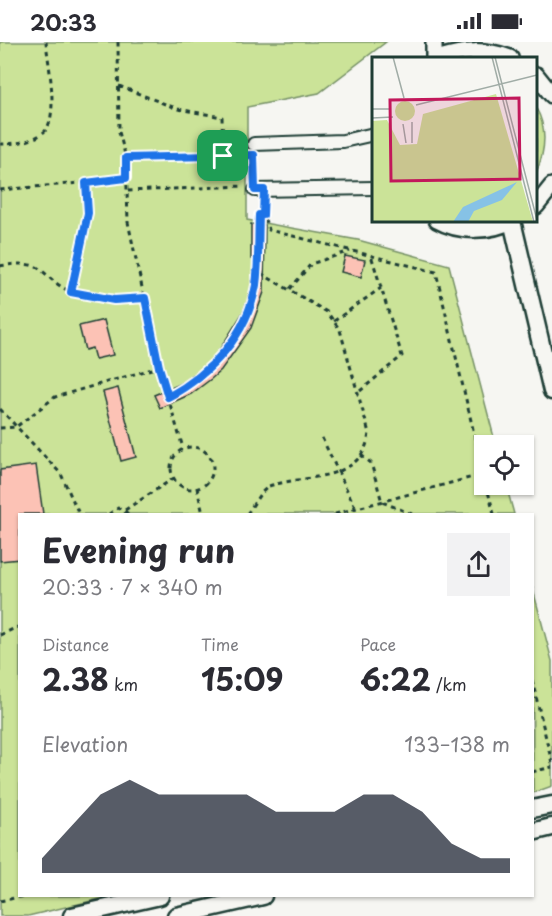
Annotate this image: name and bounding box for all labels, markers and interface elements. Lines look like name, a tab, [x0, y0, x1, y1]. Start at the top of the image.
text: 20:33	[30, 5, 97, 38]
inset map	[372, 57, 537, 222]
pin	[197, 130, 248, 181]
icon: arrive	[206, 139, 239, 172]
map controls	[474, 435, 534, 495]
button: locate	[474, 435, 534, 495]
text: Evening run	[42, 524, 235, 574]
button: share	[447, 533, 510, 596]
text: 20:33 · 7 × 340 m	[42, 572, 223, 602]
text: Distance	[42, 632, 109, 656]
text: Time	[201, 632, 239, 656]
text: Pace	[360, 632, 396, 656]
text: 2.38	[42, 656, 109, 701]
text: 15:09	[201, 656, 283, 701]
text: 6:22	[360, 656, 431, 701]
text: km	[109, 672, 138, 696]
text: /km	[431, 672, 467, 696]
text: Elevation	[42, 729, 128, 759]
text: 133–138 m	[404, 729, 510, 759]

